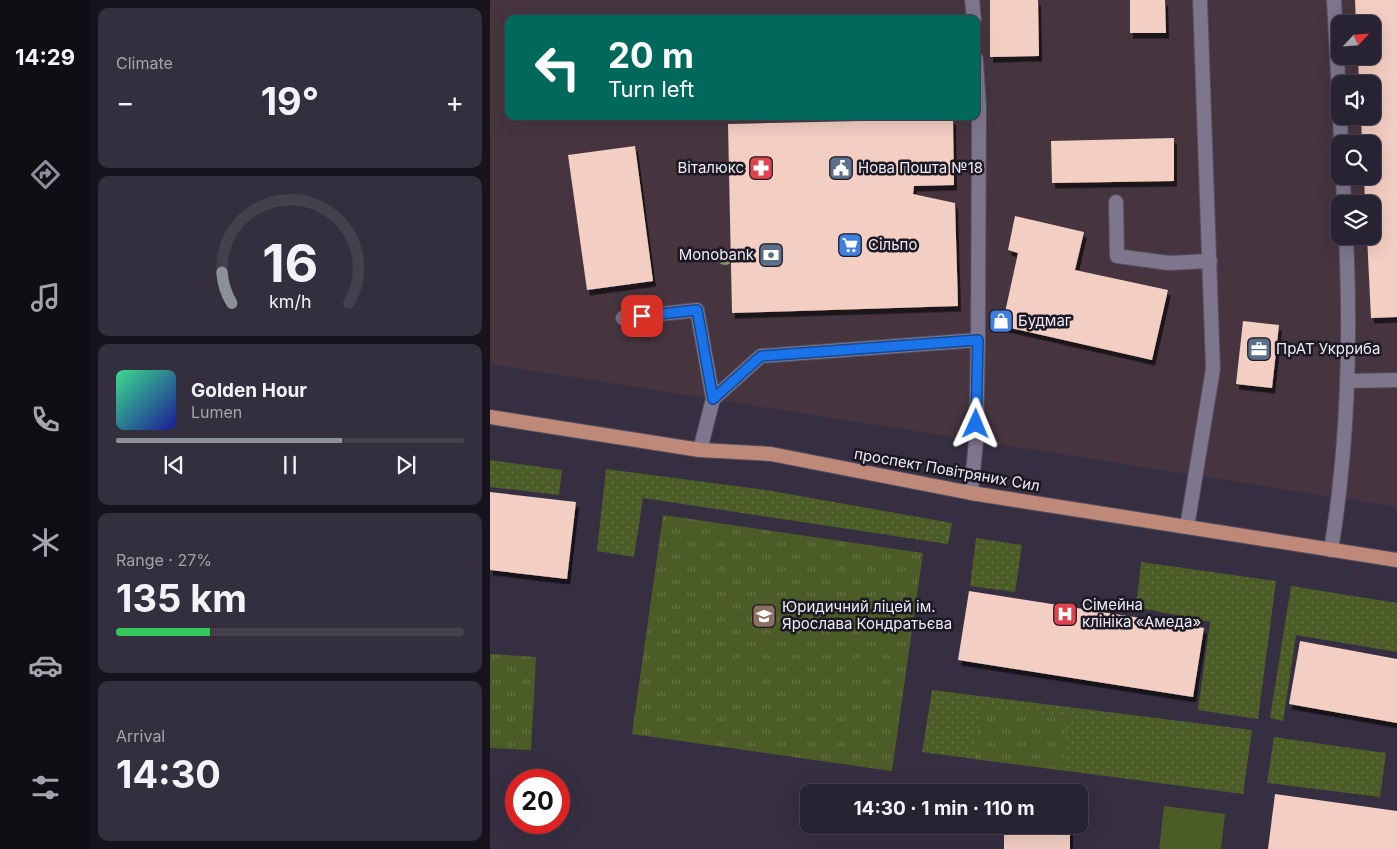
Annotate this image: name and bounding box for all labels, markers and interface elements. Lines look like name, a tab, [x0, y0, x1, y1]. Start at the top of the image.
north arrow	[1331, 15, 1381, 65]
map controls	[1331, 15, 1381, 245]
text: 20 m	[608, 34, 694, 76]
icon: left	[525, 35, 590, 100]
text: 14:29	[15, 44, 75, 70]
text: Climate	[116, 53, 173, 73]
button: sound	[1331, 75, 1381, 125]
text: Turn left	[608, 76, 694, 102]
text: 19°	[261, 78, 319, 124]
text: −	[116, 85, 135, 119]
text: +	[445, 85, 464, 119]
button: search	[1331, 135, 1381, 185]
pharmacy icon: Віталюкс	[748, 155, 774, 181]
public building icon: Нова Пошта №18	[828, 155, 854, 181]
icon: directions	[28, 157, 63, 192]
place label: Віталюкс	[678, 158, 744, 177]
place label: Нова Пошта №18	[858, 158, 983, 177]
button: layers	[1331, 195, 1381, 245]
text: 16	[262, 232, 318, 295]
supermarket icon: Сільпо	[837, 232, 863, 258]
place label: Сільпо	[868, 235, 917, 254]
bank icon: Monobank	[758, 242, 784, 268]
place label: Monobank	[679, 245, 755, 264]
icon: music	[28, 280, 63, 315]
text: km/h	[269, 291, 311, 312]
pin	[621, 295, 663, 337]
icon: arrive	[628, 302, 656, 330]
shop icon: Будмаг	[988, 308, 1014, 334]
place label: Будмаг	[1018, 311, 1072, 330]
office icon: ПрАТ Укрриба	[1246, 336, 1272, 362]
place label: ПрАТ Укрриба	[1276, 339, 1380, 358]
text: Golden Hour	[191, 379, 307, 402]
position arrow	[949, 397, 1001, 449]
icon: phone	[28, 402, 63, 437]
text: Lumen	[191, 402, 242, 422]
street label: проспект Повітряних Сил	[853, 444, 1041, 495]
icon: previous	[160, 451, 188, 479]
icon: pause	[276, 451, 304, 479]
icon: next	[392, 451, 420, 479]
icon: climate	[28, 525, 63, 560]
text: Range · 27%	[116, 550, 212, 570]
text: 135 km	[116, 575, 247, 621]
place label: Сімейна клініка «Амеда»	[1082, 595, 1201, 631]
place label: Юридичний ліцей ім. Ярослава Кондратьєва	[782, 597, 952, 633]
hospital icon: Сімейна клініка «Амеда»	[1052, 601, 1078, 627]
school or university icon: Юридичний ліцей ім. Ярослава Кондратьєва	[751, 603, 777, 629]
icon: car	[28, 648, 63, 683]
text: Arrival	[116, 726, 165, 746]
text: 14:30	[116, 751, 221, 797]
speed limit sign: 20	[505, 769, 570, 834]
icon: filters	[28, 770, 63, 805]
text: 14:30 · 1 min · 110 m	[853, 797, 1035, 820]

